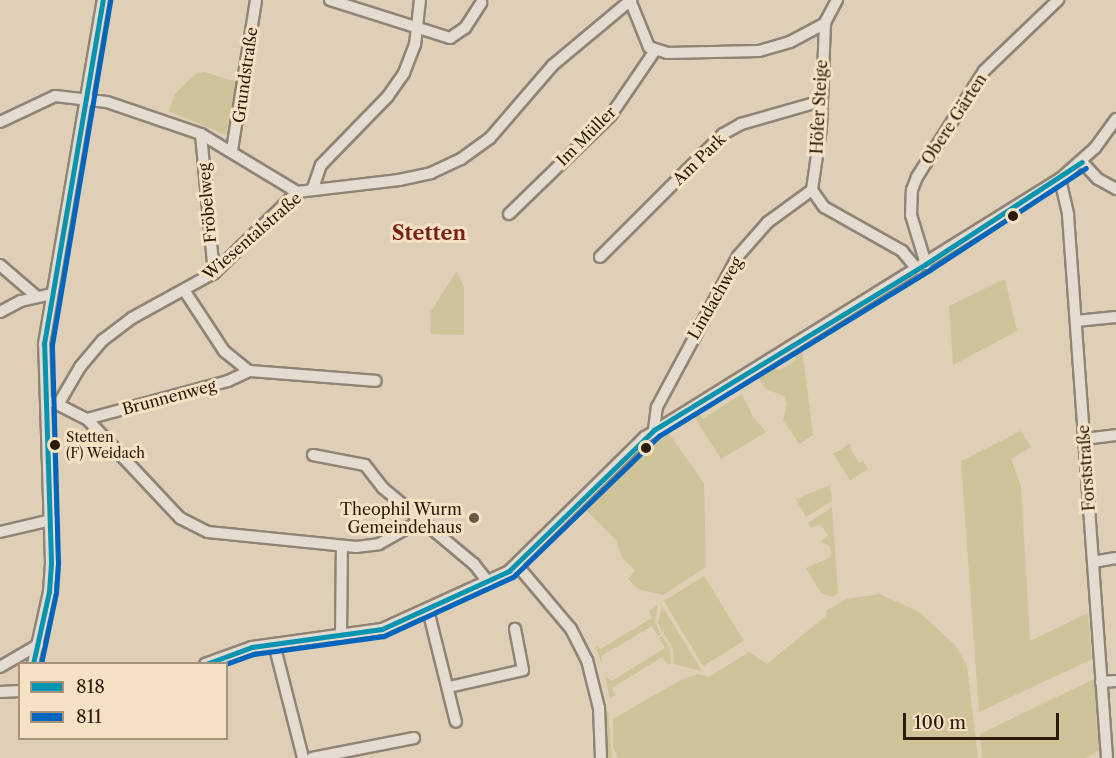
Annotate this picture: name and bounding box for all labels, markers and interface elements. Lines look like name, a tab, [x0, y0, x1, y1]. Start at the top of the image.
street label: Grundstraße	[229, 26, 261, 124]
street label: Höfer Steige	[807, 59, 831, 155]
street label: Obere Gärten	[918, 70, 990, 168]
street label: Im Müller	[552, 102, 620, 170]
street label: Am Park	[669, 129, 729, 189]
street label: Fröbelweg	[194, 162, 220, 244]
street label: Wiesentalstraße	[199, 188, 305, 284]
unlabelled marker	[1007, 210, 1019, 222]
district label: Stetten	[392, 221, 466, 245]
street label: Lindachweg	[684, 253, 746, 343]
street label: Brunnenweg	[120, 375, 218, 419]
street label: Forststraße	[1073, 424, 1099, 512]
place label: Stetten (F) Weidach	[66, 429, 146, 461]
marker: Stetten (F) Weidach	[49, 439, 61, 451]
unlabelled marker	[640, 442, 652, 454]
place label: Theophil Wurm Gemeindehaus	[339, 499, 462, 537]
marker: Theophil Wurm Gemeindehaus	[467, 511, 481, 525]
legend	[18, 662, 228, 740]
text: 818	[76, 676, 105, 698]
scale bar	[906, 701, 1062, 739]
text: 811	[76, 706, 102, 728]
text: 100 m	[914, 712, 966, 734]

